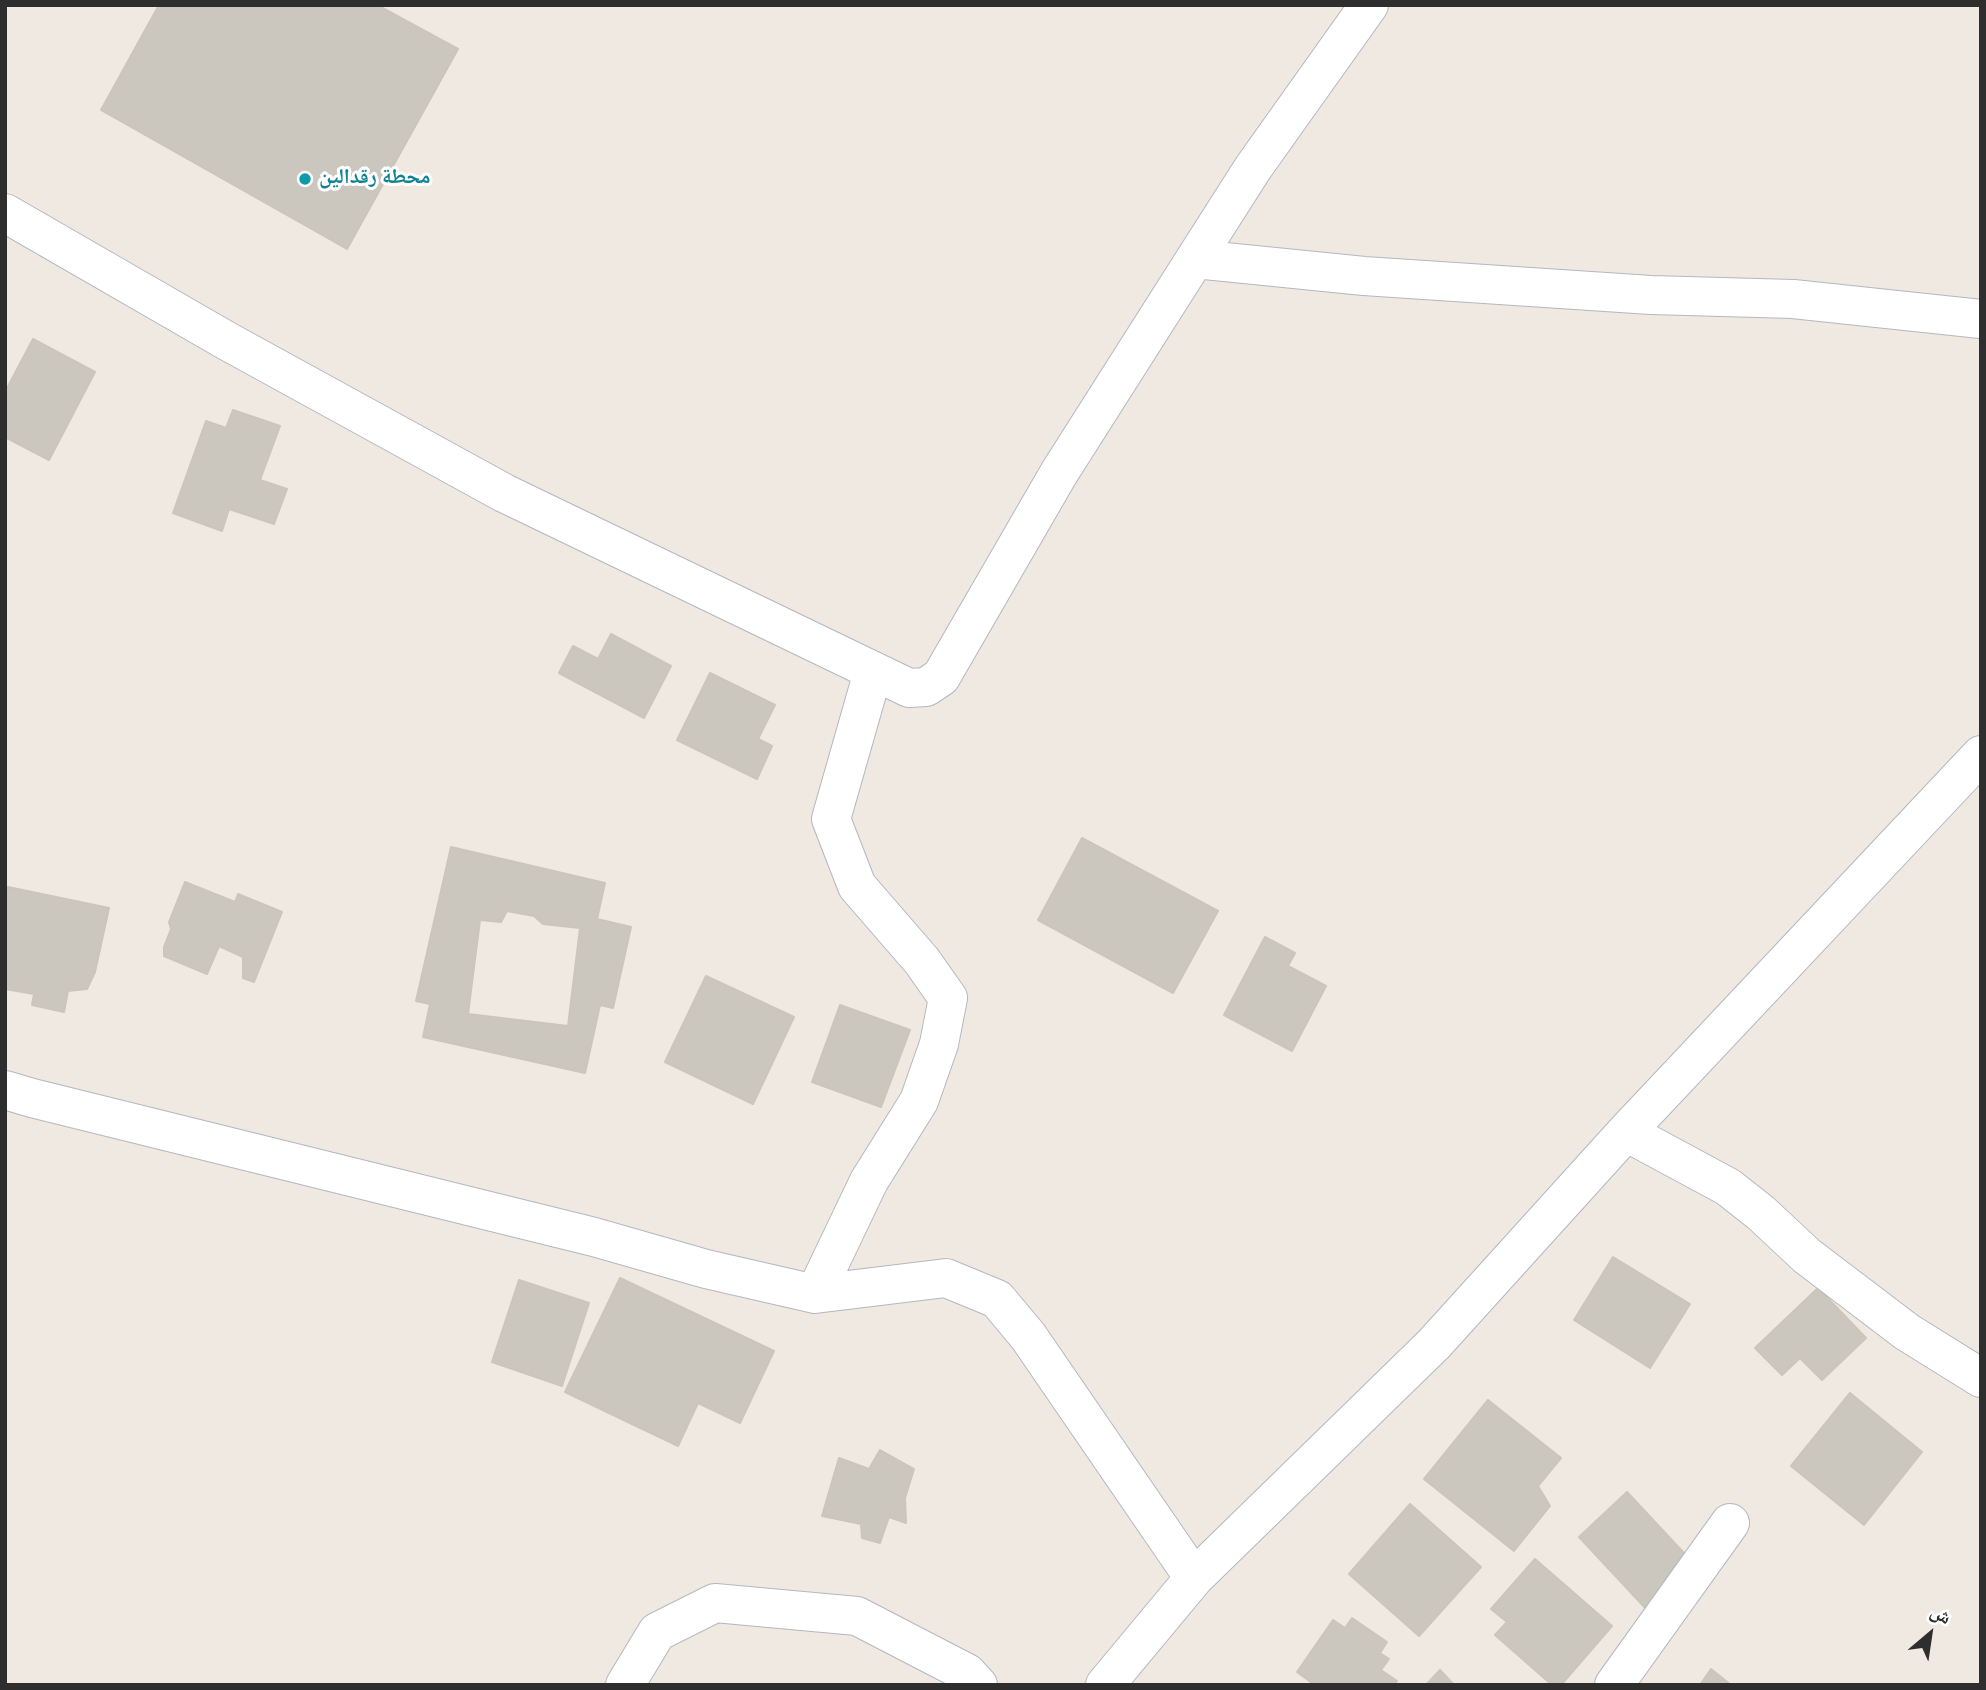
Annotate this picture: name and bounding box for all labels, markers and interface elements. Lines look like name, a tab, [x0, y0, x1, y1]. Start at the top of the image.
place label: محطة رقدالين	[319, 166, 430, 192]
marker: محطة رقدالين	[297, 171, 313, 187]
north arrow	[1895, 1599, 1965, 1669]
text: ش	[1926, 1600, 1955, 1631]

